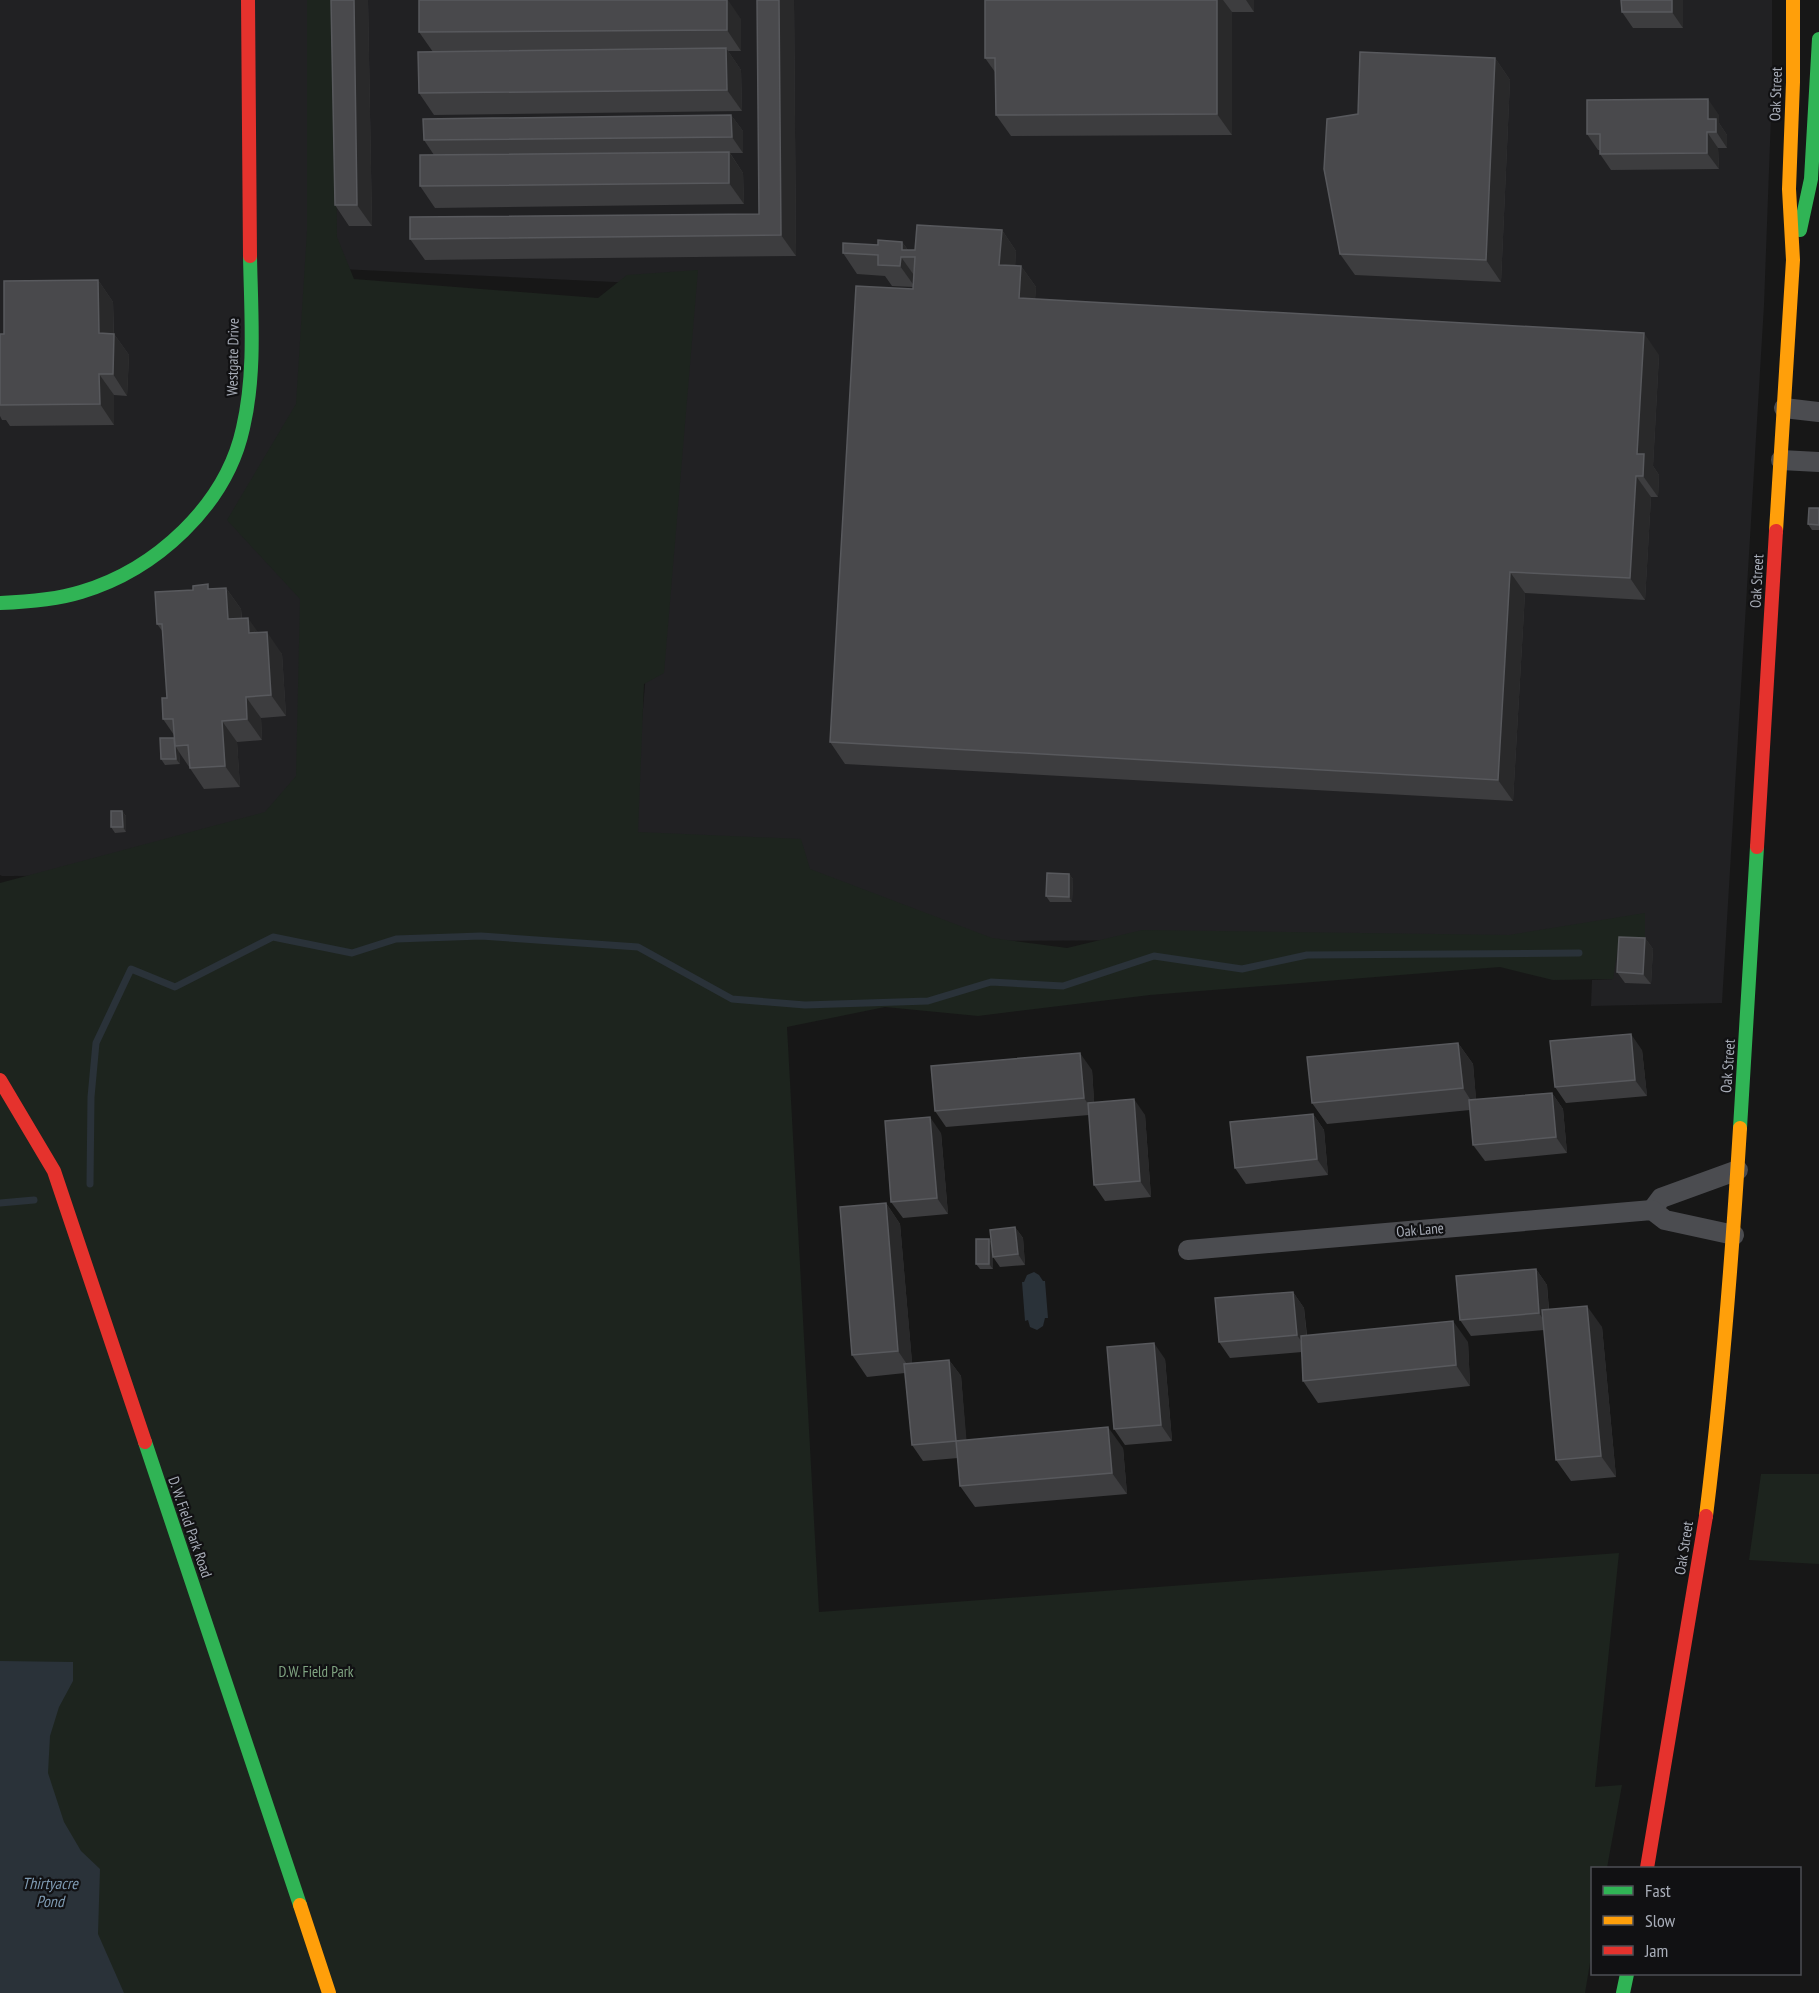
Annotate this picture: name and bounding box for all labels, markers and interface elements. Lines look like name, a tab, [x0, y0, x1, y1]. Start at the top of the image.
street label: Oak Street	[1765, 67, 1786, 121]
street label: Westgate Drive	[222, 318, 243, 396]
street label: Oak Street	[1746, 554, 1767, 608]
street label: Oak Street	[1716, 1038, 1739, 1094]
street label: Oak Lane	[1395, 1218, 1445, 1241]
street label: D. W. Field Park Road	[164, 1474, 217, 1580]
street label: Oak Street	[1670, 1520, 1697, 1576]
park label: D.W. Field Park	[278, 1662, 354, 1681]
legend	[1591, 1867, 1801, 1975]
water label: Thirtyacre Pond	[22, 1873, 79, 1911]
text: Fast	[1645, 1879, 1671, 1902]
text: Slow	[1645, 1909, 1676, 1932]
text: Jam	[1644, 1939, 1668, 1962]

